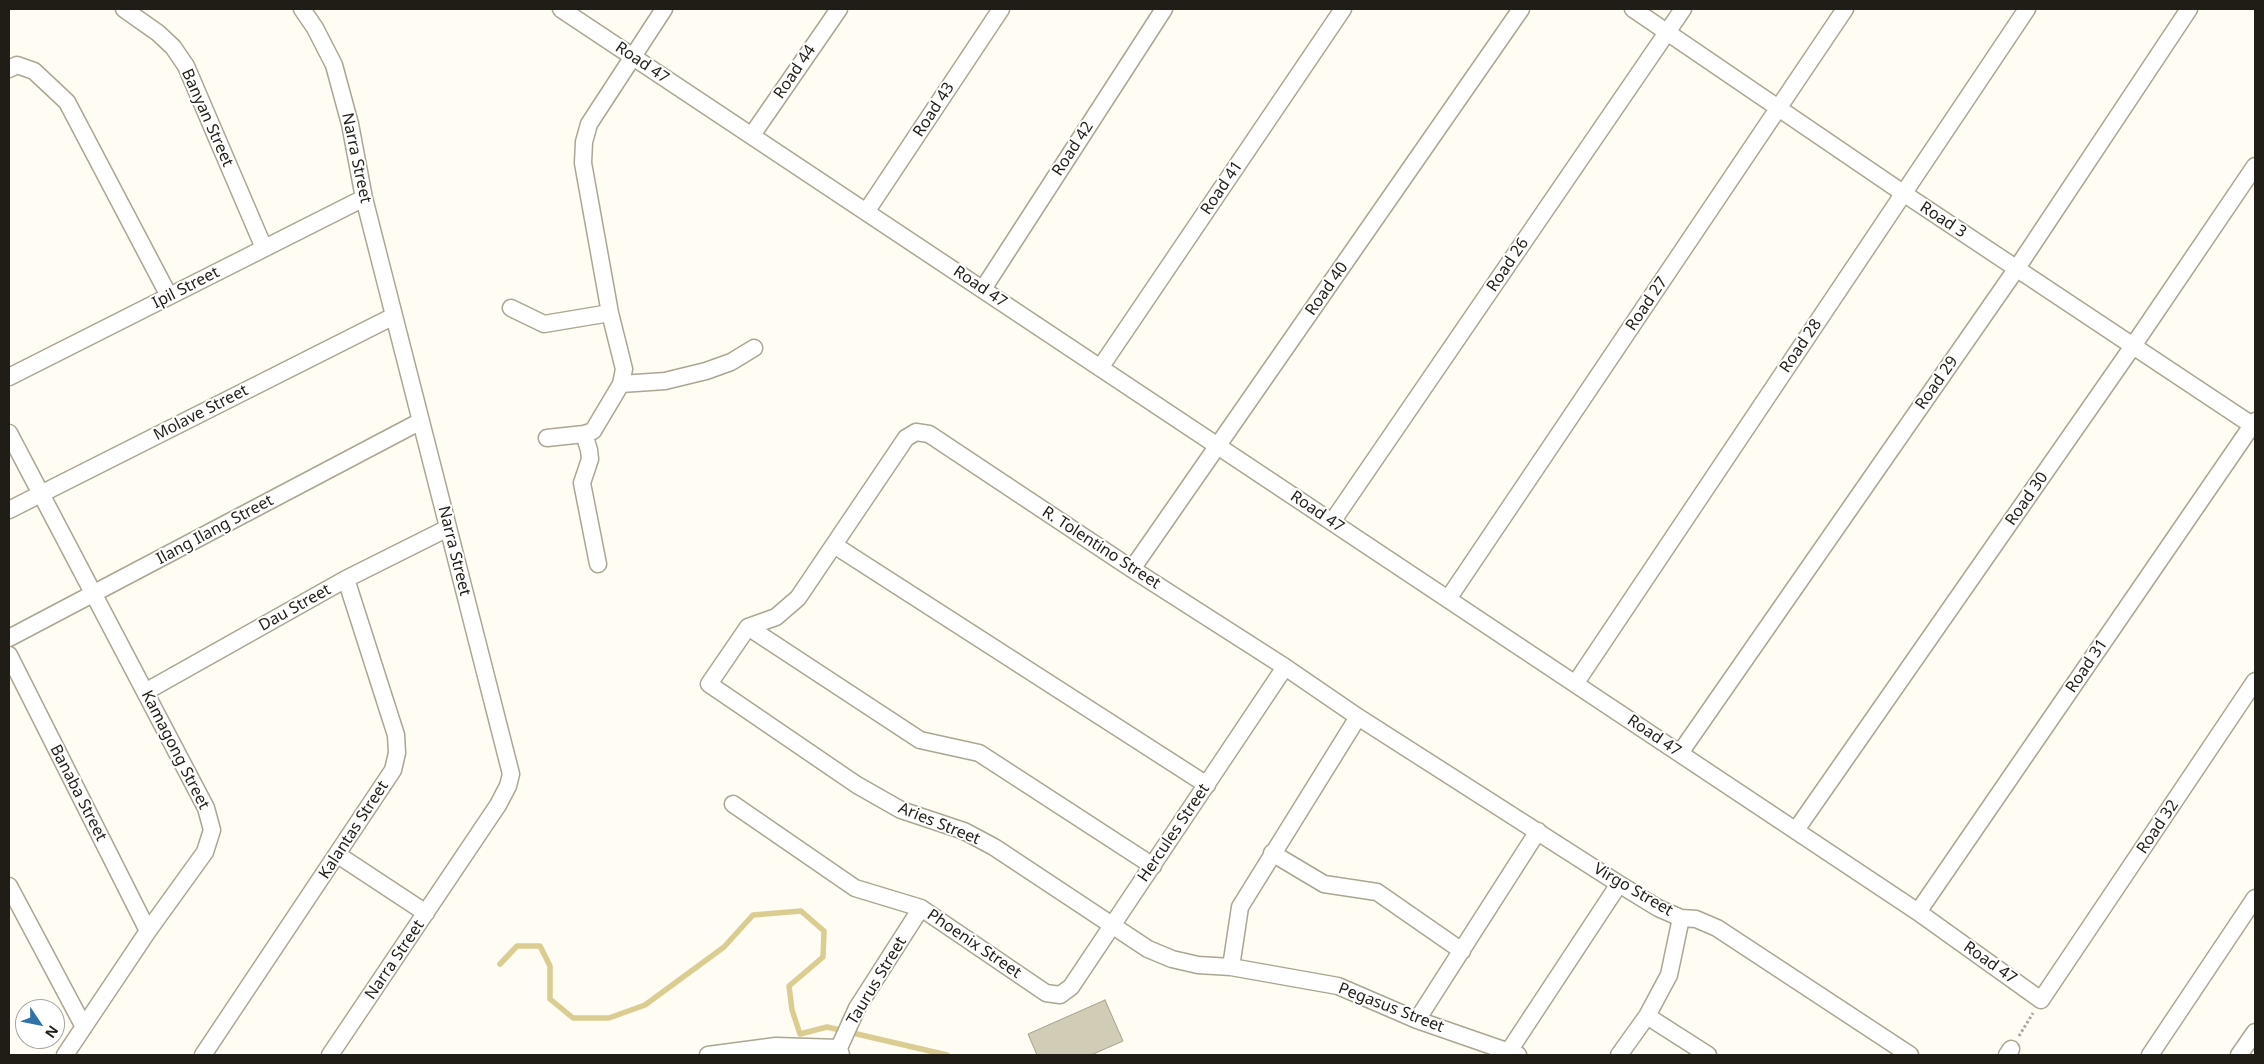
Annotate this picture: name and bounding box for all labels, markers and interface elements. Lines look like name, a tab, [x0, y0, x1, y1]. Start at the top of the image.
street label: Road 47	[611, 38, 673, 88]
street label: Road 44	[770, 41, 820, 103]
street label: Banyan Street	[177, 66, 237, 170]
street label: Road 43	[909, 79, 959, 141]
street label: Narra Street	[337, 111, 375, 205]
street label: Road 42	[1048, 118, 1098, 180]
street label: Road 41	[1197, 157, 1247, 219]
street label: Road 3	[1916, 198, 1970, 242]
street label: Road 26	[1483, 234, 1533, 296]
street label: Road 40	[1302, 259, 1352, 319]
street label: Road 47	[949, 262, 1011, 312]
street label: Ipil Street	[149, 263, 223, 313]
street label: Road 27	[1622, 273, 1672, 335]
street label: Road 28	[1776, 315, 1826, 377]
street label: Road 29	[1912, 353, 1962, 413]
street label: Molave Street	[151, 381, 251, 445]
street label: Road 30	[2002, 469, 2052, 529]
street label: Road 47	[1286, 487, 1348, 537]
street label: Ilang Ilang Street	[153, 491, 277, 569]
street label: R. Tolentino Street	[1038, 503, 1164, 593]
street label: Narra Street	[434, 504, 474, 598]
street label: Dau Street	[256, 580, 334, 636]
street label: Road 31	[2062, 635, 2112, 697]
street label: Kamagong Street	[137, 687, 213, 813]
street label: Road 47	[1623, 711, 1685, 761]
street label: Banaba Street	[45, 741, 111, 845]
street label: Kalantas Street	[315, 777, 393, 883]
street label: Hercules Street	[1134, 780, 1214, 886]
street label: Road 32	[2133, 796, 2183, 858]
street label: Aries Street	[895, 799, 983, 849]
street label: Virgo Street	[1590, 860, 1676, 920]
street label: Phoenix Street	[923, 905, 1025, 983]
street label: Narra Street	[361, 917, 429, 1003]
street label: Taurus Street	[843, 933, 911, 1029]
street label: Road 47	[1960, 938, 2020, 988]
street label: Pegasus Street	[1335, 979, 1447, 1037]
north arrow	[15, 999, 65, 1049]
text: N	[41, 1022, 63, 1042]

